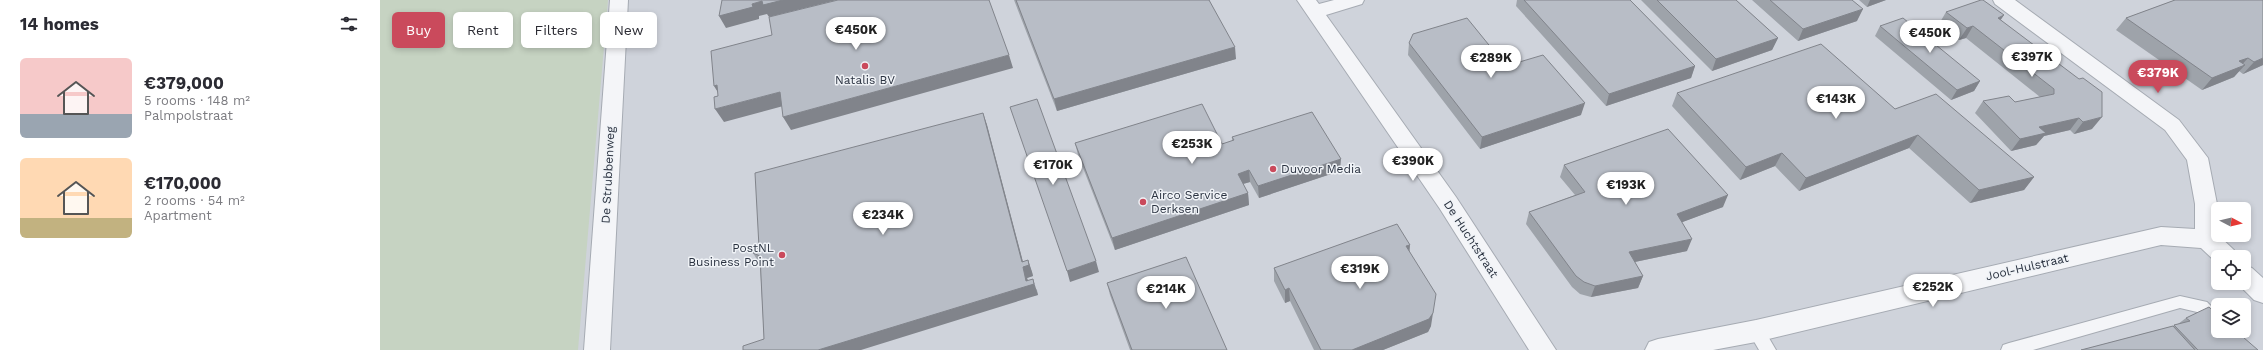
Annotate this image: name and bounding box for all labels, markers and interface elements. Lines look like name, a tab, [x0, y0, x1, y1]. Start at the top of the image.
chip: Buy	[392, 12, 445, 48]
chip: Rent	[453, 12, 513, 48]
chip: Filters	[521, 12, 592, 48]
chip: New	[600, 12, 657, 48]
icon: filters	[338, 13, 360, 35]
text: 14 homes	[20, 14, 99, 34]
pin: €450K	[828, 17, 884, 51]
pin: €450K	[1902, 20, 1958, 54]
text: €450K	[835, 22, 877, 37]
text: €450K	[1909, 25, 1951, 40]
pin: €397K	[2004, 44, 2060, 78]
pin: €289K	[1463, 45, 1519, 79]
text: €397K	[2011, 49, 2053, 64]
text: €289K	[1470, 50, 1512, 65]
pin: €379K	[2130, 60, 2186, 94]
marker: Natalis BV	[860, 61, 870, 71]
text: €379K	[2137, 65, 2179, 80]
text: €379,000	[144, 73, 224, 93]
place label: Natalis BV	[835, 73, 895, 87]
icon: home	[52, 74, 100, 122]
pin: €143K	[1808, 86, 1864, 120]
text: €143K	[1816, 91, 1856, 106]
text: 5 rooms · 148 m²	[144, 93, 250, 108]
text: Palmpolstraat	[144, 108, 233, 123]
street label: De Strubbenweg	[598, 126, 618, 224]
pin: €253K	[1164, 131, 1220, 165]
text: €253K	[1171, 136, 1213, 151]
pin: €390K	[1385, 148, 1441, 182]
pin: €170K	[1025, 152, 1081, 186]
text: €390K	[1392, 153, 1434, 168]
text: €170K	[1033, 157, 1073, 172]
place label: Duvoor Media	[1281, 162, 1361, 176]
marker: Duvoor Media	[1268, 164, 1278, 174]
pin: €193K	[1598, 172, 1654, 206]
text: €170,000	[144, 173, 222, 193]
icon: home	[52, 174, 100, 222]
text: €193K	[1606, 177, 1646, 192]
place label: Airco Service Derksen	[1151, 188, 1227, 216]
text: 2 rooms · 54 m²	[144, 193, 245, 208]
marker: Airco Service Derksen	[1138, 197, 1148, 207]
street label: De Huchtstraat	[1441, 198, 1501, 280]
pin: €234K	[855, 202, 911, 236]
north arrow	[2211, 202, 2251, 242]
map controls	[2211, 202, 2251, 338]
text: €234K	[862, 207, 904, 222]
text: Apartment	[144, 208, 212, 223]
place label: PostNL Business Point	[688, 241, 774, 269]
marker: PostNL Business Point	[777, 250, 787, 260]
button: locate	[2211, 250, 2251, 290]
street label: Jool-Hulstraat	[1984, 251, 2070, 283]
pin: €319K	[1332, 256, 1388, 290]
text: €319K	[1340, 261, 1380, 276]
pin: €252K	[1905, 274, 1961, 308]
pin: €214K	[1138, 276, 1194, 310]
text: €252K	[1912, 279, 1954, 294]
text: €214K	[1146, 281, 1186, 296]
button: layers	[2211, 298, 2251, 338]

